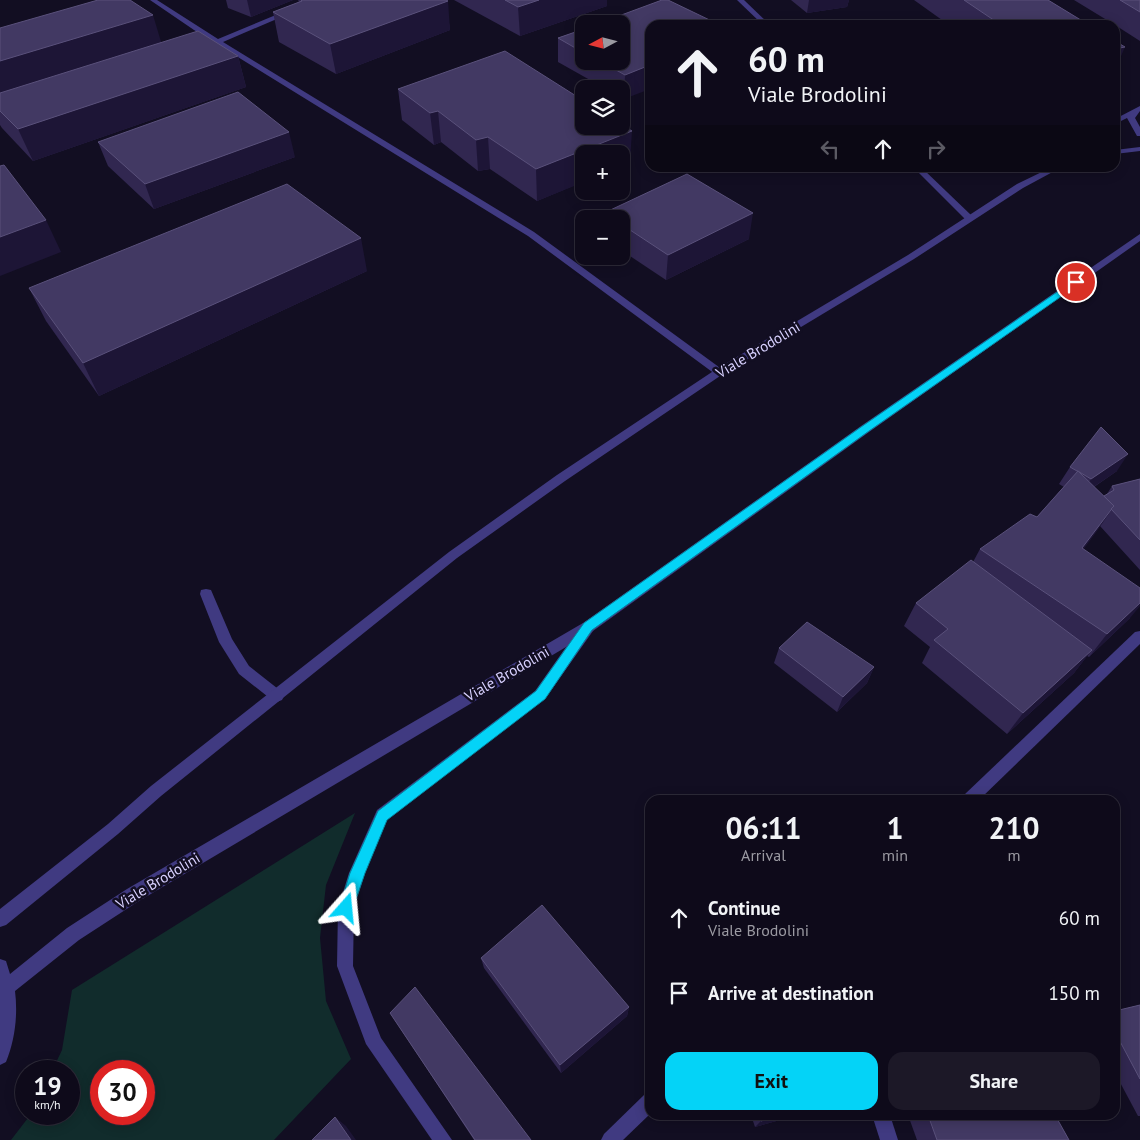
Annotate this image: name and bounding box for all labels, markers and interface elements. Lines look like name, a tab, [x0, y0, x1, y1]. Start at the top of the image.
north arrow	[575, 15, 630, 70]
map controls	[575, 15, 630, 265]
text: 60 m	[748, 36, 825, 82]
icon: ahead	[665, 40, 730, 105]
button: layers	[575, 80, 630, 135]
text: Viale Brodolini	[748, 80, 887, 108]
icon: left	[816, 135, 844, 163]
icon: ahead	[869, 135, 897, 163]
icon: right	[922, 135, 950, 163]
button: +	[575, 145, 630, 200]
button: −	[575, 210, 630, 265]
pin	[1055, 261, 1097, 303]
icon: arrive	[1062, 268, 1090, 296]
street label: Viale Brodolini	[711, 317, 803, 383]
street label: Viale Brodolini	[460, 642, 552, 706]
text: 06:11	[725, 808, 802, 847]
text: 1	[887, 808, 904, 847]
text: 210	[988, 808, 1040, 847]
text: Arrival	[741, 845, 786, 865]
text: min	[882, 845, 908, 865]
text: m	[1008, 845, 1021, 865]
street label: Viale Brodolini	[111, 848, 203, 914]
position arrow	[319, 881, 371, 933]
text: Continue	[708, 896, 780, 920]
icon: ahead	[665, 904, 693, 932]
text: 60 m	[1059, 906, 1100, 930]
text: Viale Brodolini	[708, 920, 809, 940]
icon: arrive	[665, 979, 693, 1007]
text: Arrive at destination	[708, 981, 874, 1005]
text: 150 m	[1048, 981, 1100, 1005]
button: Exit	[665, 1052, 878, 1110]
button: Share	[888, 1052, 1100, 1110]
speed limit sign: 30	[90, 1060, 155, 1125]
text: 19	[33, 1070, 62, 1102]
text: km/h	[34, 1097, 61, 1112]

